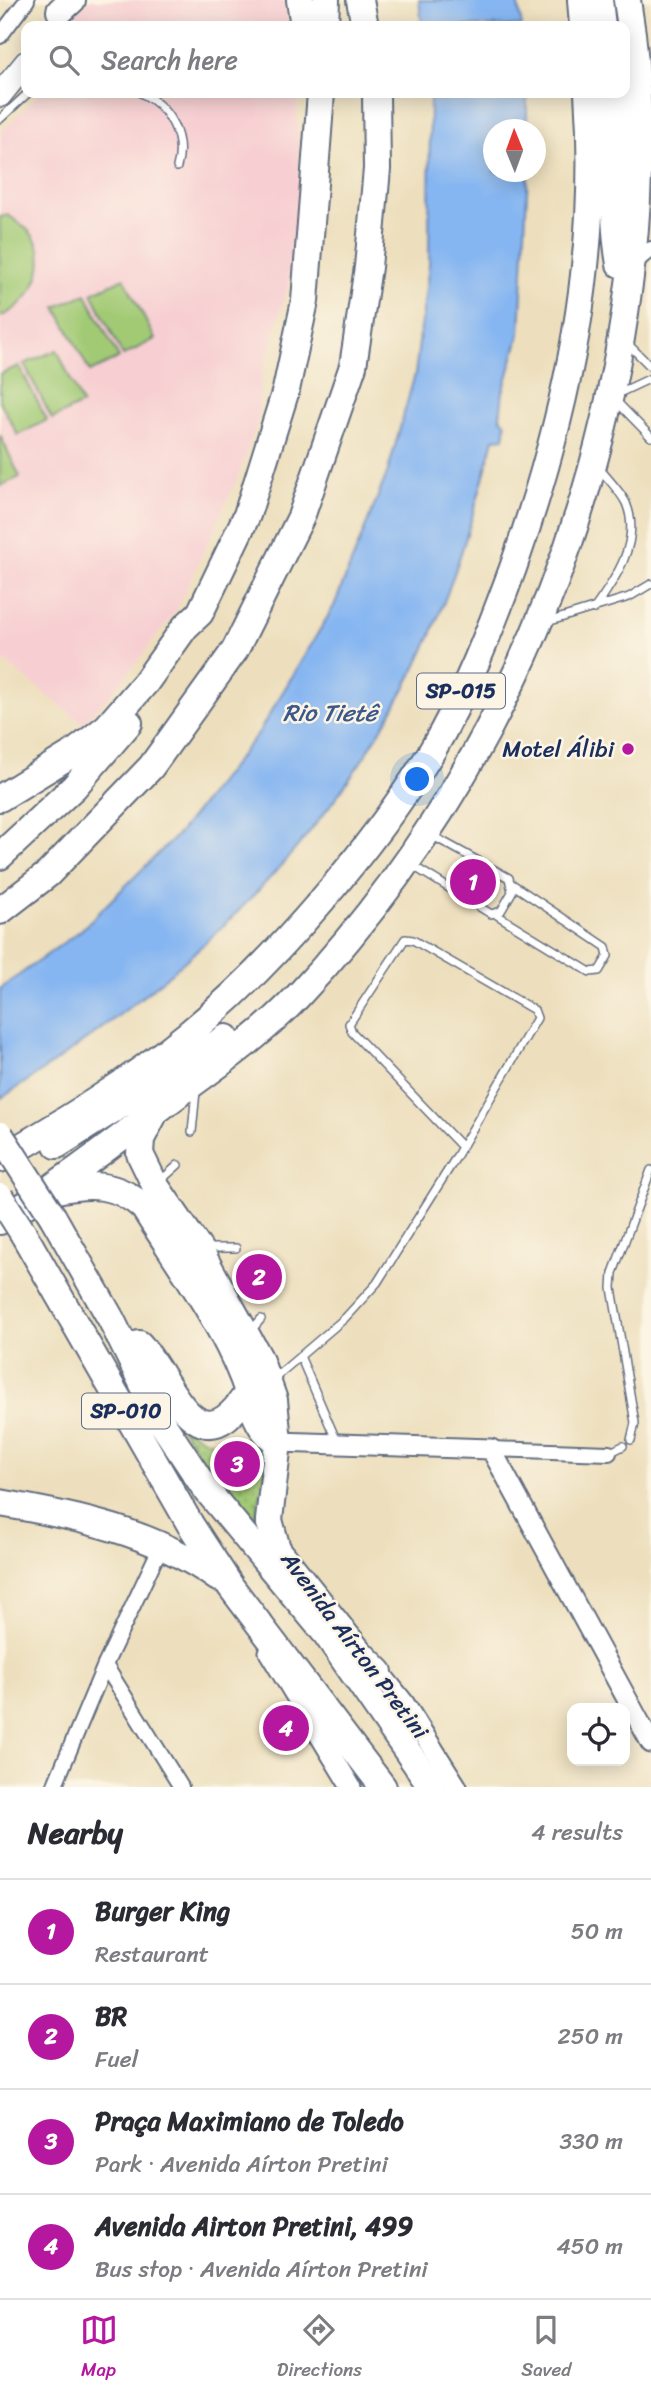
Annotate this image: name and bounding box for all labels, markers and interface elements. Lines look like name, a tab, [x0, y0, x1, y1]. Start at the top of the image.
search box	[21, 21, 630, 98]
text: Search here	[101, 37, 238, 83]
icon: search	[45, 41, 83, 79]
north arrow	[483, 119, 546, 182]
road number: SP-015	[417, 674, 505, 708]
water label: Rio Tietê	[283, 692, 381, 734]
place label: Motel Álibi	[502, 729, 615, 770]
marker: Motel Álibi	[620, 741, 636, 757]
your location	[400, 762, 434, 796]
pin: 1	[450, 856, 496, 908]
pin: 2	[236, 1251, 282, 1303]
road number: SP-010	[82, 1394, 170, 1428]
pin: 3	[214, 1438, 260, 1490]
street label: Avenida Aírton Pretini	[269, 1541, 440, 1749]
pin: 4	[263, 1702, 309, 1754]
map controls	[567, 1703, 630, 1766]
button: locate	[567, 1703, 630, 1766]
text: Nearby	[28, 1806, 123, 1860]
text: 4 results	[531, 1812, 623, 1853]
text: Burger King	[95, 1888, 230, 1934]
text: 1	[46, 1911, 56, 1952]
text: 50 m	[571, 1911, 623, 1952]
text: Restaurant	[95, 1934, 209, 1975]
text: BR	[95, 1993, 127, 2039]
text: 2	[44, 2016, 58, 2057]
text: 250 m	[557, 2016, 623, 2057]
text: Fuel	[95, 2039, 138, 2080]
text: Praça Maximiano de Toledo	[95, 2098, 404, 2144]
text: 3	[45, 2121, 57, 2162]
text: 330 m	[560, 2121, 623, 2162]
text: Park · Avenida Aírton Pretini	[95, 2144, 388, 2185]
text: Avenida Airton Pretini, 499	[95, 2203, 413, 2249]
text: 4	[44, 2226, 58, 2267]
text: 450 m	[556, 2226, 623, 2267]
text: Bus stop · Avenida Aírton Pretini	[95, 2249, 428, 2290]
tab: Map	[80, 2311, 118, 2386]
tab: Directions	[277, 2311, 362, 2386]
tab: Saved	[521, 2311, 571, 2386]

